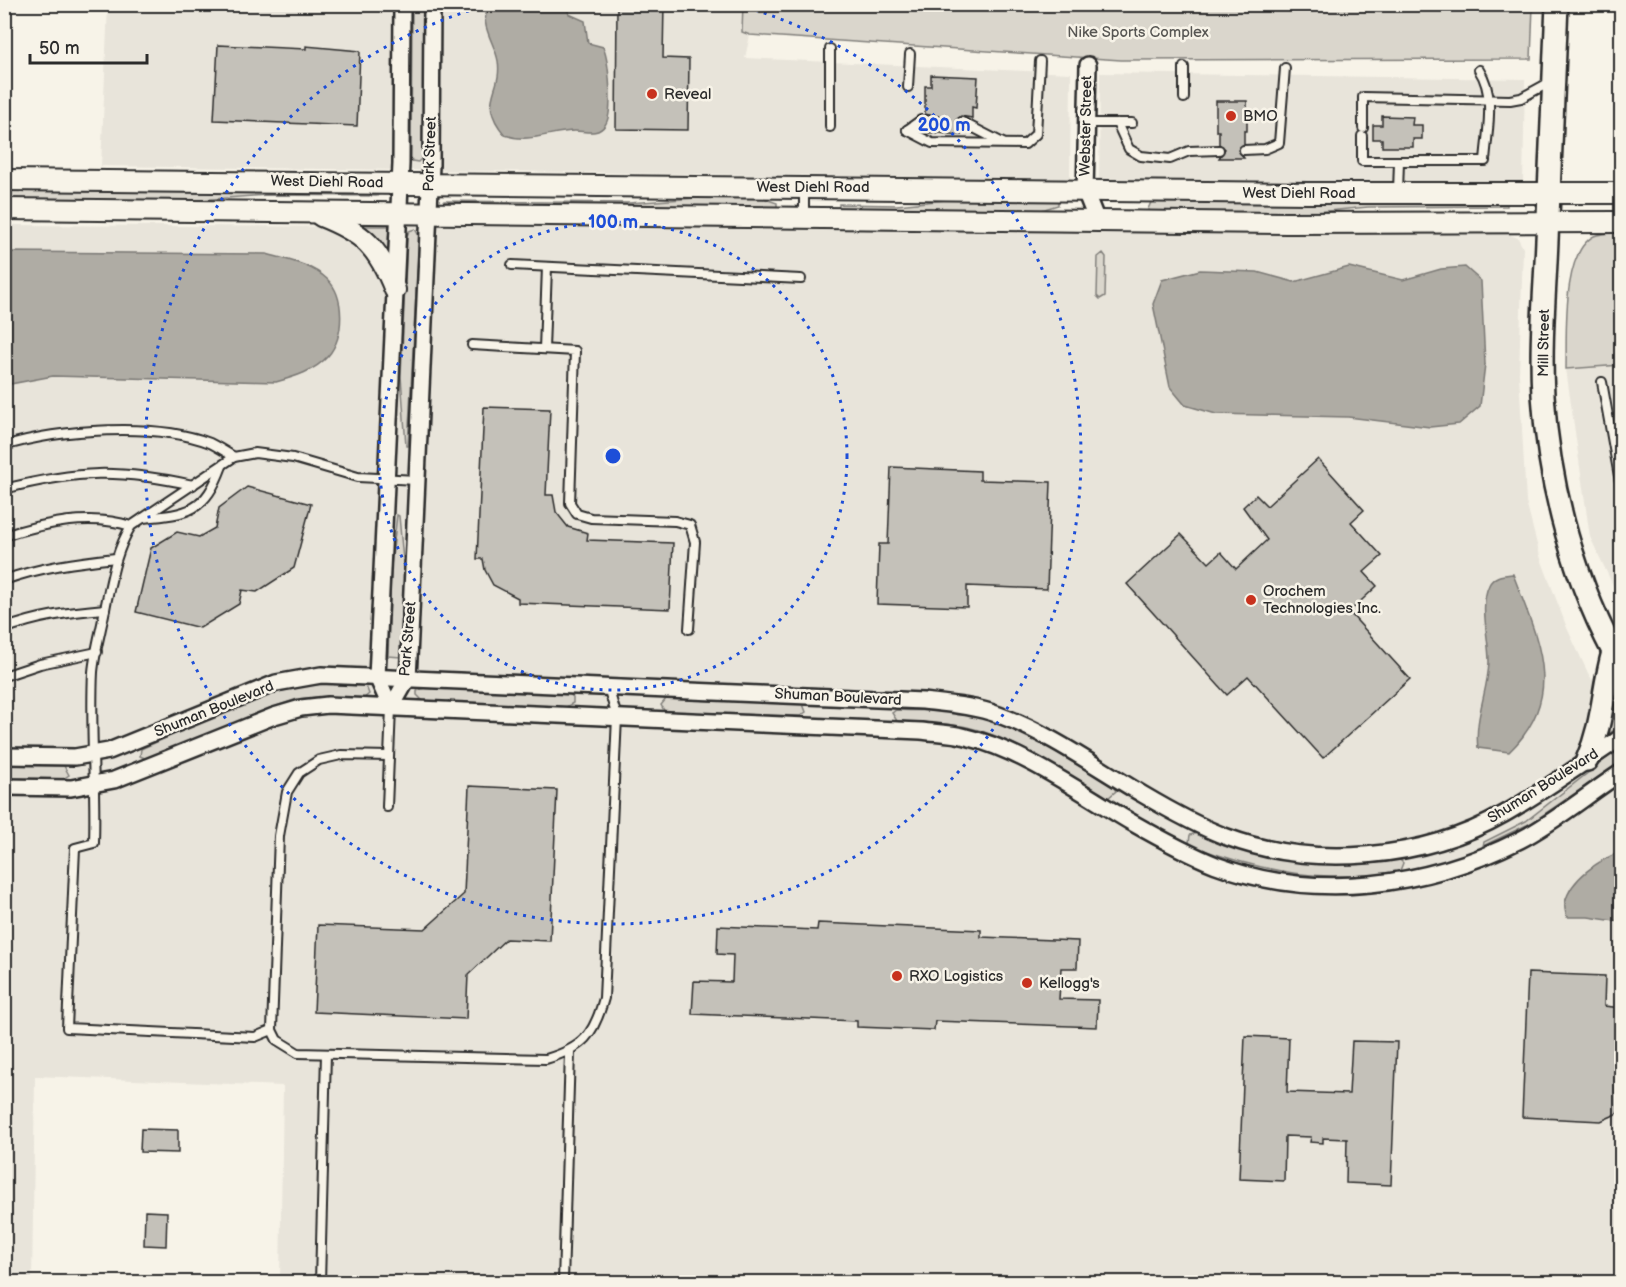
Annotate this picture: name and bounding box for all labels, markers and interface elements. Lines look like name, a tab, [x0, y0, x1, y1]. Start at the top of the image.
park label: Nike Sports Complex	[1067, 23, 1209, 42]
scale bar	[30, 27, 147, 65]
text: 50 m	[39, 38, 80, 59]
street label: Webster Street	[1076, 75, 1096, 177]
place label: Reveal	[664, 85, 711, 104]
marker: Reveal	[645, 87, 659, 101]
place label: BMO	[1243, 107, 1278, 126]
marker: BMO	[1224, 109, 1238, 123]
text: 200 m	[917, 115, 971, 136]
street label: Park Street	[419, 116, 441, 192]
street label: West Diehl Road	[270, 172, 384, 192]
street label: West Diehl Road	[756, 178, 870, 197]
street label: West Diehl Road	[1242, 184, 1356, 203]
text: 100 m	[588, 212, 638, 233]
street label: Mill Street	[1534, 308, 1554, 377]
centre of rings	[603, 446, 623, 466]
place label: Orochem Technologies Inc.	[1263, 582, 1381, 618]
marker: Orochem Technologies Inc.	[1244, 593, 1258, 607]
street label: Park Street	[395, 600, 421, 677]
street label: Shuman Boulevard	[151, 676, 277, 742]
street label: Shuman Boulevard	[774, 684, 902, 710]
street label: Shuman Boulevard	[1484, 744, 1602, 828]
place label: RXO Logistics	[909, 967, 1004, 986]
marker: RXO Logistics	[890, 969, 904, 983]
place label: Kellogg's	[1039, 974, 1100, 993]
marker: Kellogg's	[1020, 976, 1034, 990]

